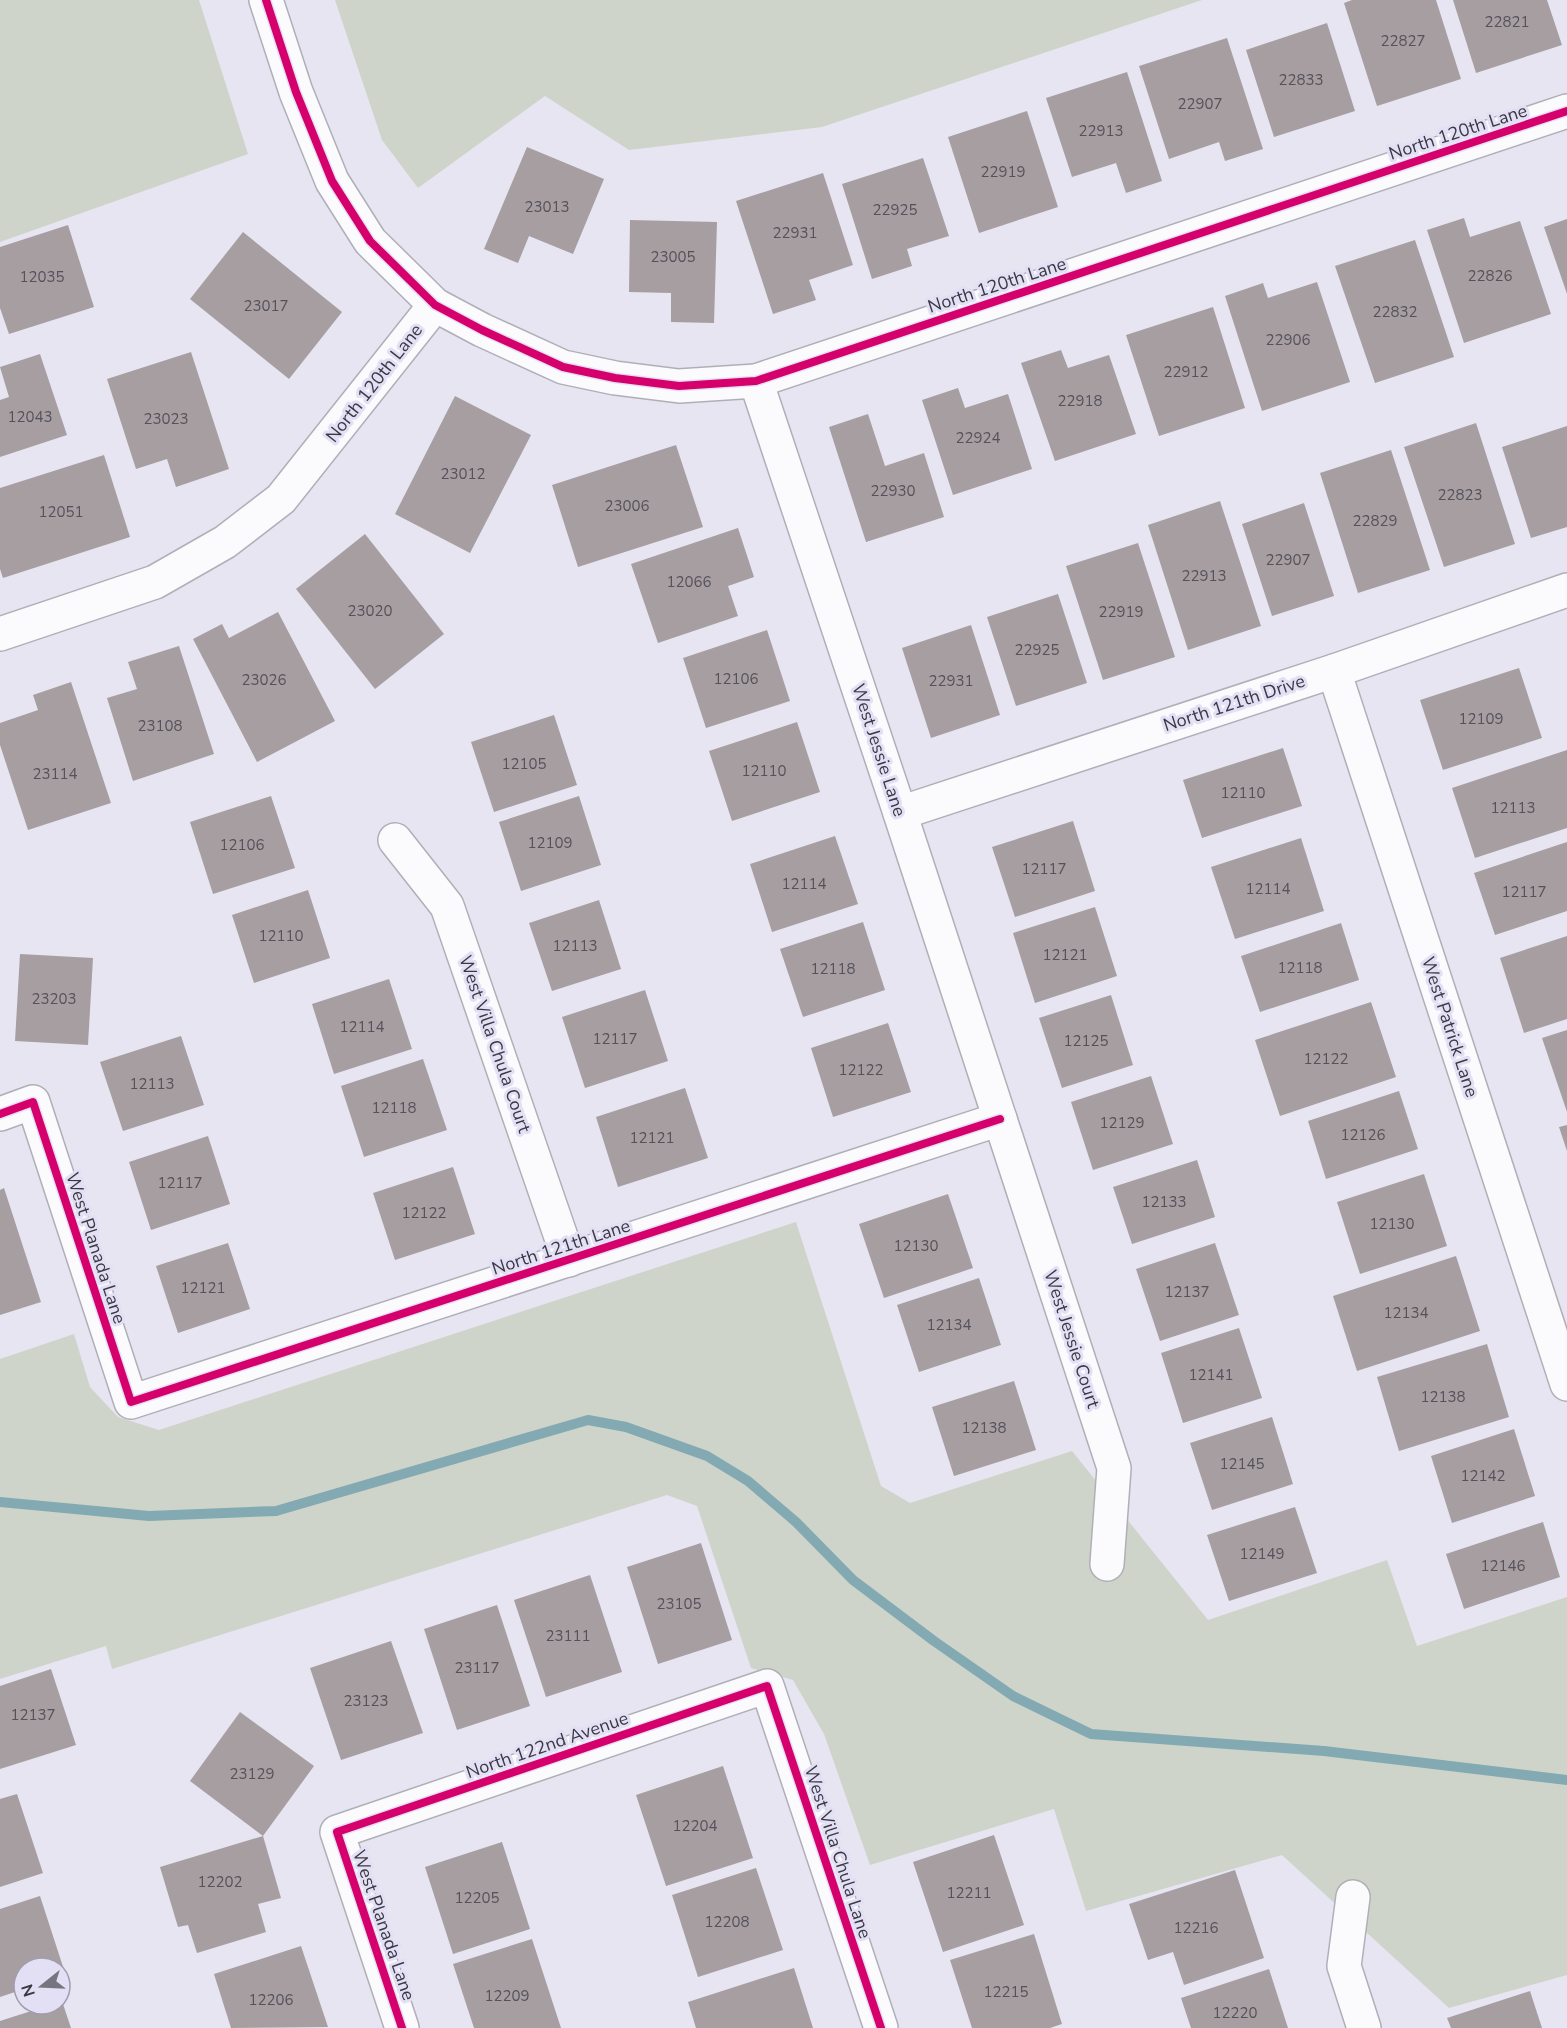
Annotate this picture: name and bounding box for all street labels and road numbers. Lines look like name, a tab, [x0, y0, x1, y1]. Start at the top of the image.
street label: North 120th Lane	[1386, 98, 1530, 166]
street label: North 120th Lane	[925, 251, 1069, 319]
street label: North 120th Lane	[320, 319, 428, 447]
street label: North 121th Drive	[1160, 669, 1308, 737]
street label: West Jessie Lane	[846, 681, 912, 819]
street label: West Villa Chula Court	[453, 952, 537, 1136]
street label: West Patrick Lane	[1416, 954, 1484, 1100]
street label: West Planada Lane	[60, 1169, 132, 1327]
street label: North 121th Lane	[489, 1213, 633, 1281]
street label: West Jessie Court	[1038, 1267, 1106, 1412]
street label: North 122nd Avenue	[463, 1706, 631, 1784]
street label: West Villa Chula Lane	[799, 1763, 877, 1941]
street label: West Planada Lane	[347, 1847, 421, 2003]

